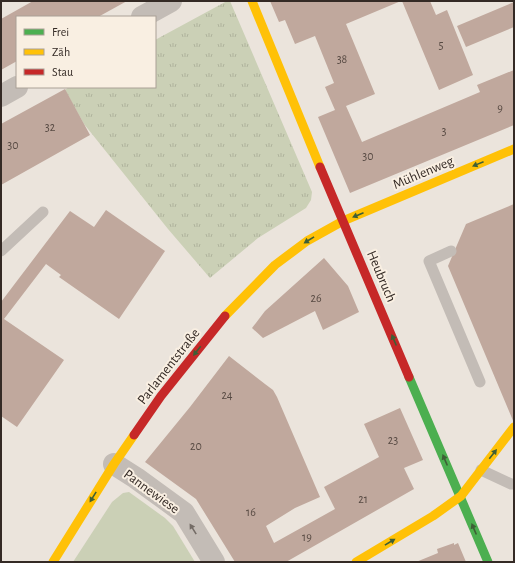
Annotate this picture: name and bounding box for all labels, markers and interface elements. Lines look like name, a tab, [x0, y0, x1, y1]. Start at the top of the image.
legend	[16, 16, 156, 88]
text: Frei	[52, 26, 69, 38]
house number: 5	[438, 39, 444, 51]
text: Zäh	[52, 46, 70, 58]
house number: 38	[337, 53, 348, 65]
text: Stau	[52, 66, 73, 78]
house number: 9	[497, 102, 503, 114]
house number: 32	[45, 121, 56, 133]
house number: 3	[442, 125, 447, 137]
house number: 30	[7, 139, 19, 151]
house number: 30	[362, 150, 374, 162]
street label: Mühlenweg	[391, 154, 456, 192]
one-way arrow	[472, 161, 483, 167]
one-way arrow	[353, 212, 364, 218]
one-way arrow	[303, 237, 315, 244]
street label: Heubruch	[364, 249, 398, 304]
house number: 26	[310, 292, 322, 304]
street label: Parlamentstraße	[135, 326, 203, 407]
one-way arrow	[391, 335, 397, 346]
one-way arrow	[193, 345, 202, 356]
house number: 24	[221, 389, 233, 401]
house number: 23	[388, 434, 398, 446]
house number: 20	[190, 440, 202, 452]
one-way arrow	[489, 448, 497, 459]
one-way arrow	[442, 454, 448, 466]
street label: Pannewiese	[121, 467, 182, 517]
one-way arrow	[90, 491, 97, 503]
house number: 21	[358, 493, 368, 505]
house number: 16	[246, 506, 256, 518]
one-way arrow	[471, 522, 477, 534]
one-way arrow	[189, 524, 197, 534]
house number: 19	[302, 531, 312, 543]
one-way arrow	[385, 538, 395, 546]

